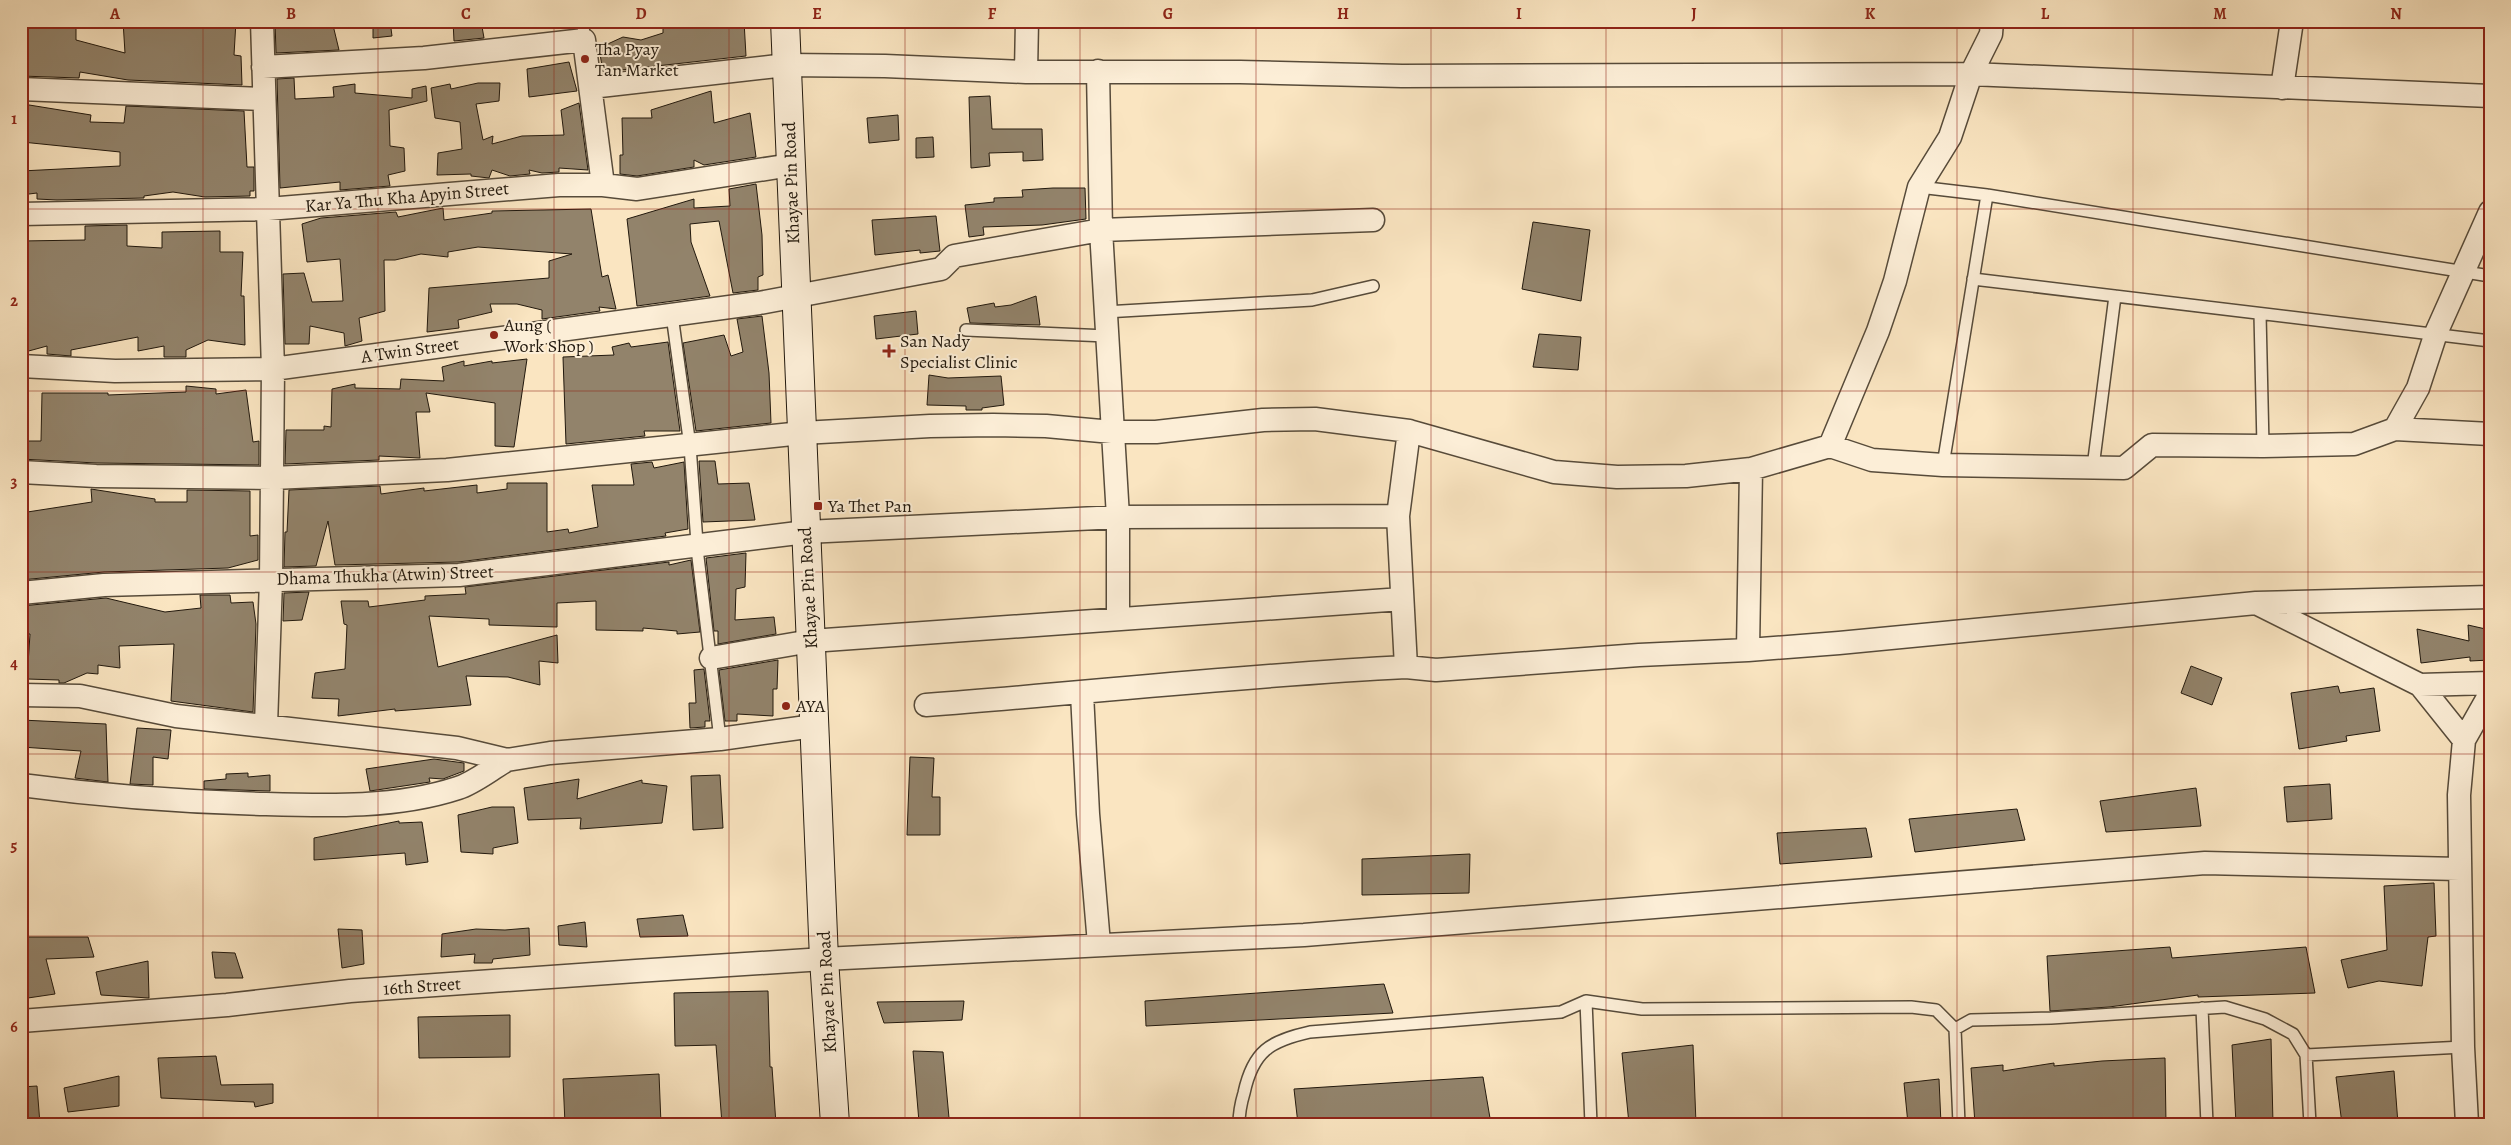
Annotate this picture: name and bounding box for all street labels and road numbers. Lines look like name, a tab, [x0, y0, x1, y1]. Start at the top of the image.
street label: Khayae Pin Road	[777, 121, 805, 245]
street label: Kar Ya Thu Kha Apyin Street	[304, 176, 510, 218]
street label: A Twin Street	[359, 331, 460, 369]
street label: Khayae Pin Road	[793, 526, 823, 650]
street label: Dhama Thukha (Atwin) Street	[276, 559, 494, 591]
street label: Khayae Pin Road	[812, 930, 842, 1054]
street label: 16th Street	[382, 971, 462, 1001]

